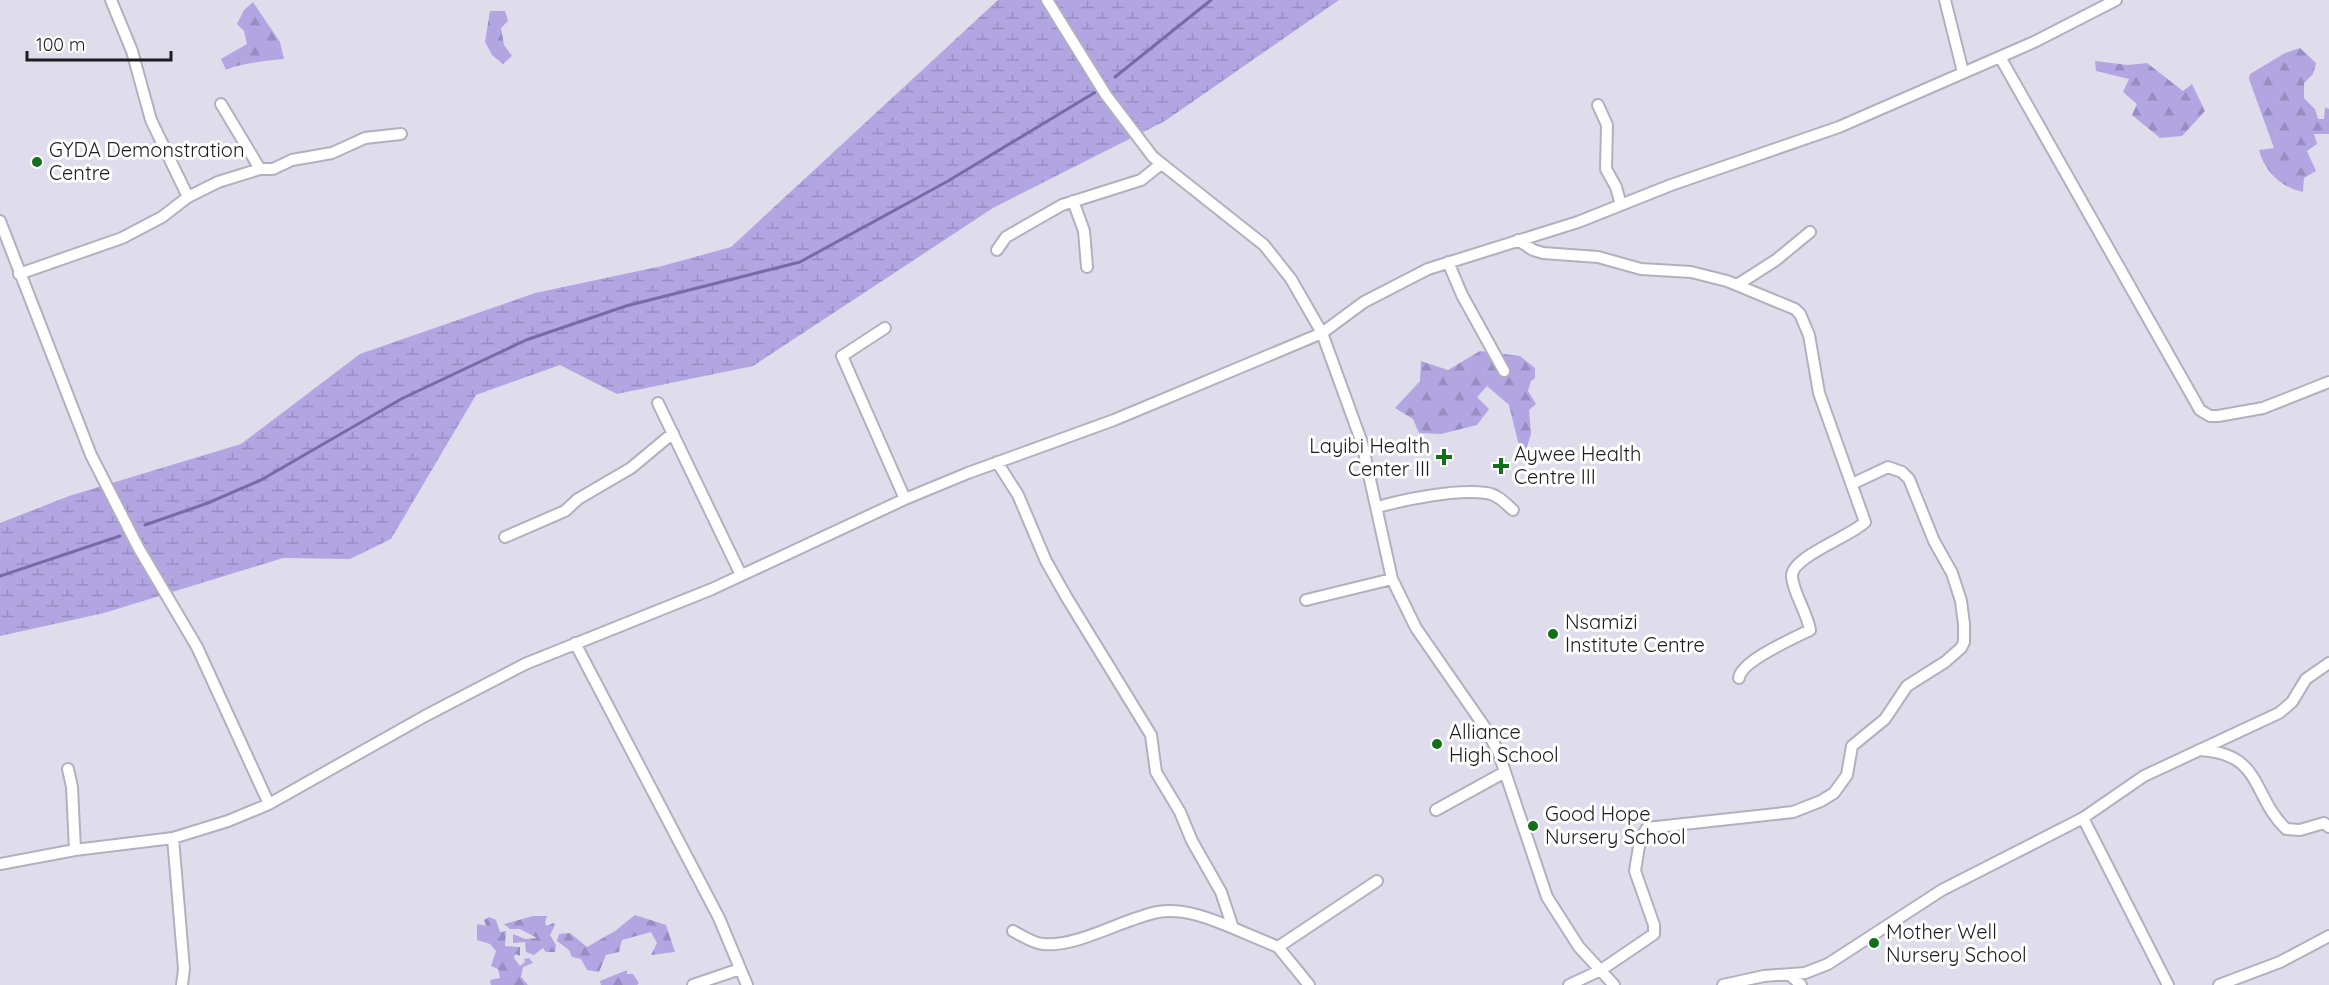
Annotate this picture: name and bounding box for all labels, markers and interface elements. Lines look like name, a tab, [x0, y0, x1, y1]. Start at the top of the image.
scale bar	[27, 24, 171, 62]
text: 100 m	[36, 33, 85, 56]
place label: GYDA Demonstration Centre	[49, 137, 244, 185]
marker: GYDA Demonstration Centre	[30, 155, 44, 169]
place label: Layibi Health Center III	[1309, 433, 1430, 481]
place label: Aywee Health Centre III	[1514, 441, 1641, 489]
marker: Layibi Health Center III	[1435, 448, 1453, 466]
marker: Aywee Health Centre III	[1492, 457, 1510, 475]
place label: Nsamizi Institute Centre	[1565, 609, 1705, 657]
marker: Nsamizi Institute Centre	[1546, 627, 1560, 641]
place label: Alliance High School	[1449, 719, 1559, 767]
marker: Alliance High School	[1430, 737, 1444, 751]
place label: Good Hope Nursery School	[1545, 801, 1686, 849]
marker: Good Hope Nursery School	[1526, 819, 1540, 833]
place label: Mother Well Nursery School	[1886, 919, 2027, 967]
marker: Mother Well Nursery School	[1867, 936, 1881, 950]

